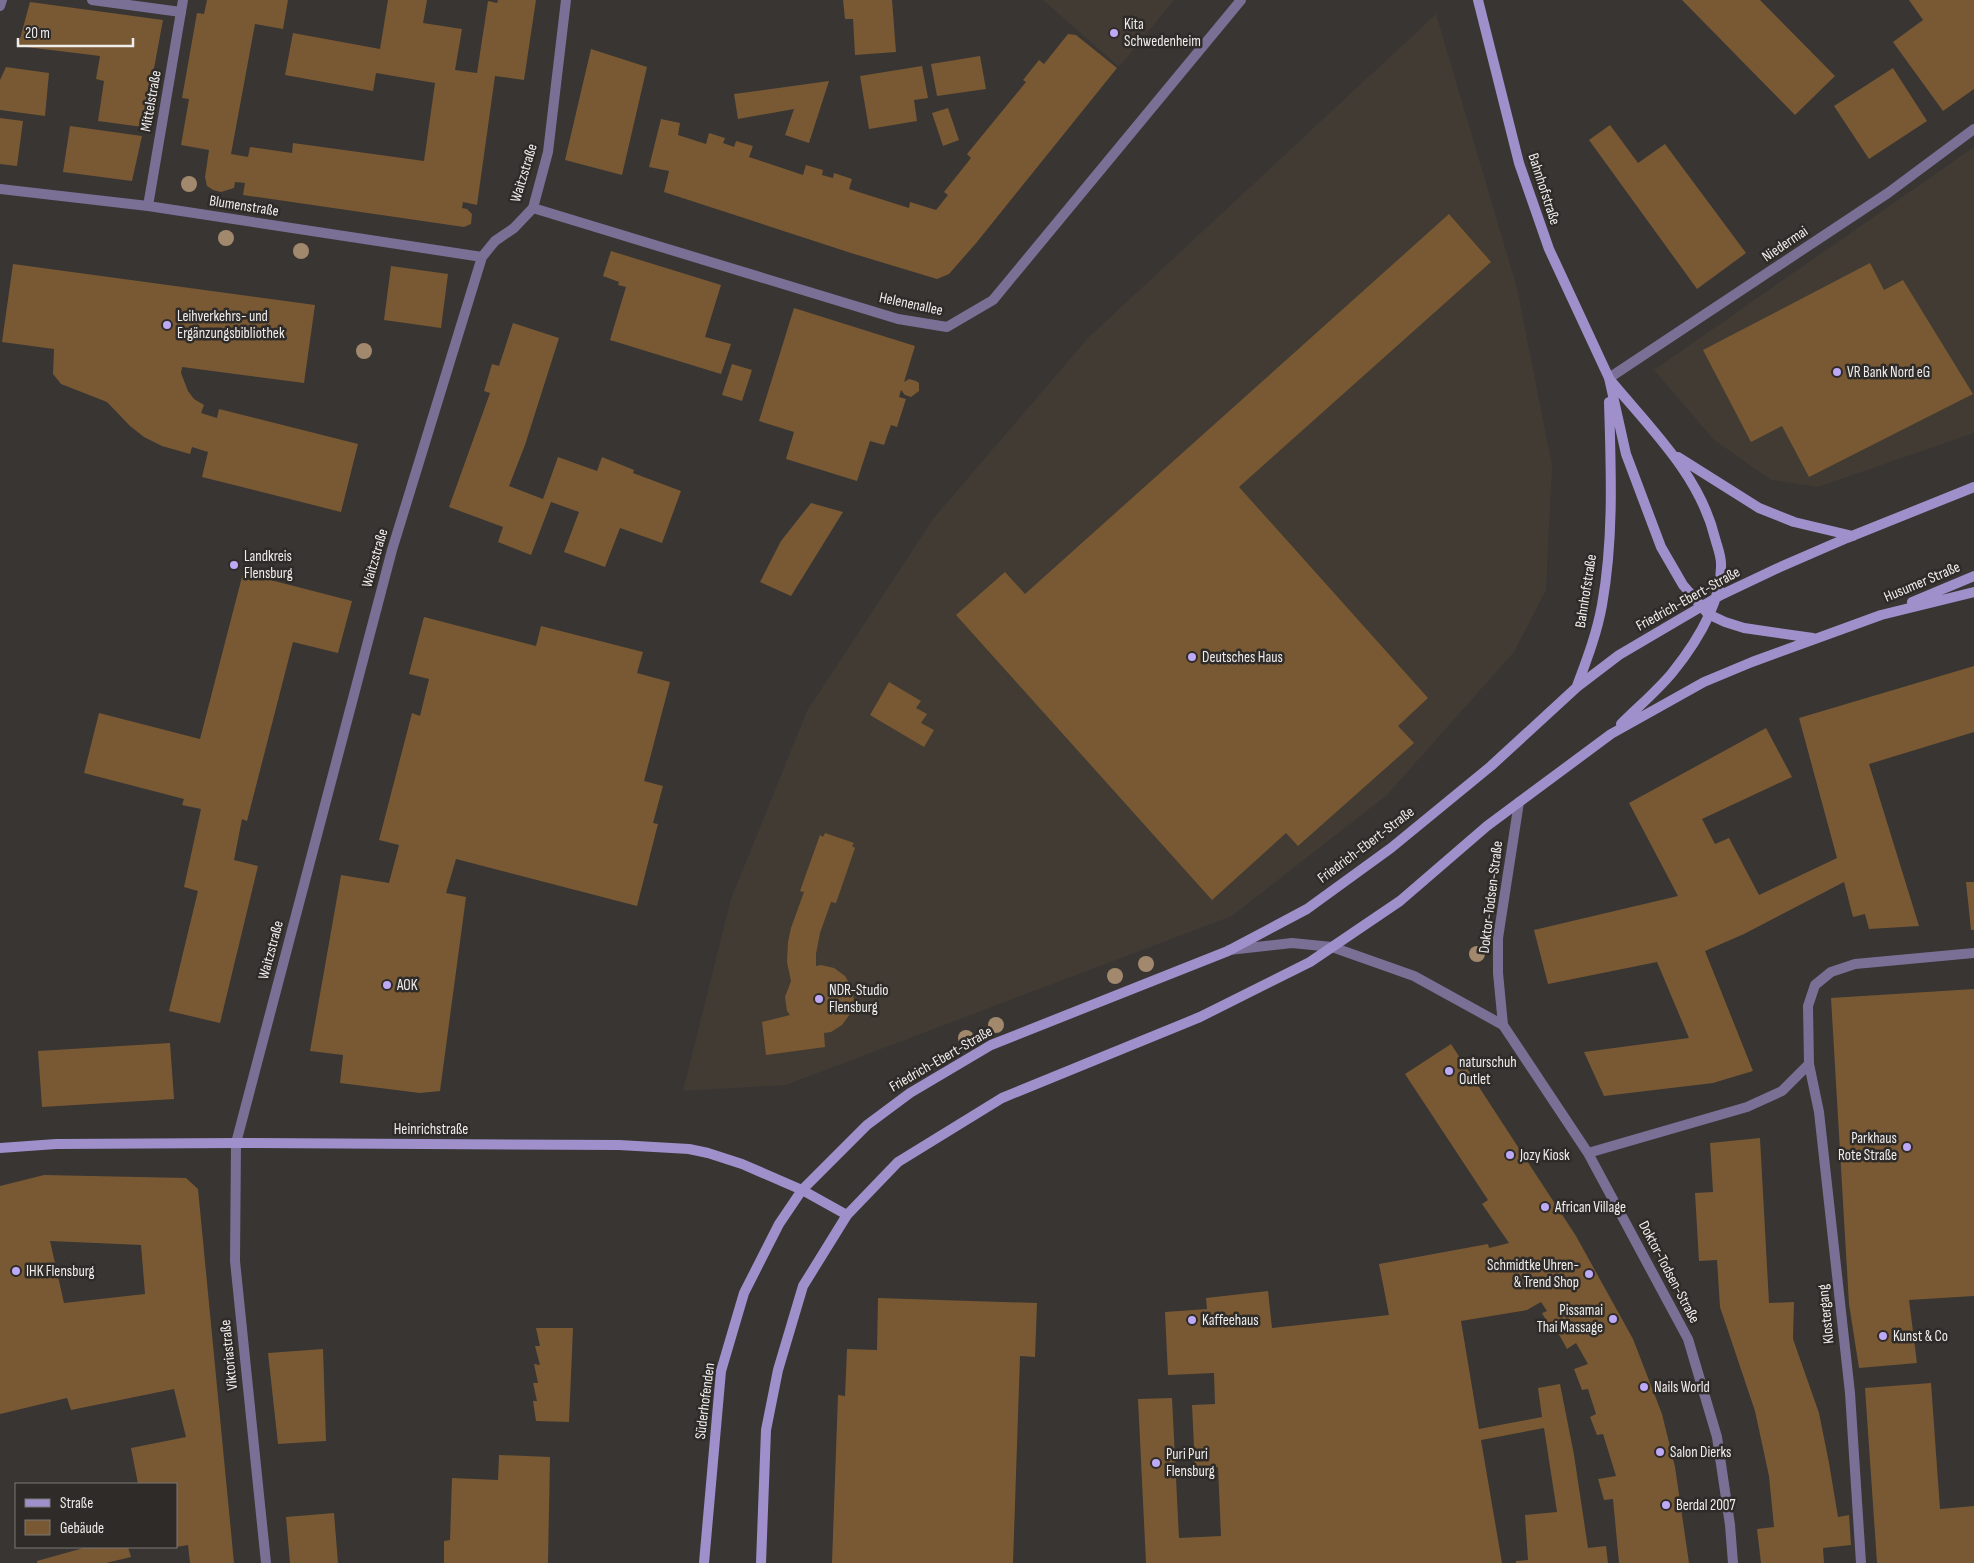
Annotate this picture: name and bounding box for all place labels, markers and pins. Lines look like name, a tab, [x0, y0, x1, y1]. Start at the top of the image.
place label: Kita Schwedenheim	[1124, 15, 1201, 51]
marker: Kita Schwedenheim	[1108, 27, 1120, 39]
place label: Leihverkehrs- und Ergänzungsbibliothek	[177, 307, 285, 343]
marker: Leihverkehrs- und Ergänzungsbibliothek	[161, 319, 173, 331]
place label: VR Bank Nord eG	[1847, 363, 1930, 382]
marker: VR Bank Nord eG	[1831, 366, 1843, 378]
place label: Landkreis Flensburg	[244, 547, 293, 583]
marker: Landkreis Flensburg	[228, 559, 240, 571]
place label: Deutsches Haus	[1202, 648, 1283, 667]
marker: Deutsches Haus	[1186, 651, 1198, 663]
place label: AOK	[396, 976, 418, 995]
marker: AOK	[381, 979, 393, 991]
place label: NDR-Studio Flensburg	[829, 981, 888, 1017]
marker: NDR-Studio Flensburg	[813, 993, 825, 1005]
place label: naturschuh Outlet	[1459, 1053, 1517, 1089]
marker: naturschuh Outlet	[1443, 1065, 1455, 1077]
place label: Parkhaus Rote Straße	[1838, 1129, 1897, 1165]
marker: Parkhaus Rote Straße	[1901, 1141, 1913, 1153]
place label: Jozy Kiosk	[1519, 1146, 1570, 1165]
marker: Jozy Kiosk	[1504, 1149, 1516, 1161]
place label: African Village	[1554, 1198, 1626, 1217]
marker: African Village	[1539, 1201, 1551, 1213]
place label: Schmidtke Uhren- & Trend Shop	[1487, 1256, 1579, 1292]
place label: IHK Flensburg	[26, 1262, 95, 1281]
marker: IHK Flensburg	[10, 1265, 22, 1277]
marker: Schmidtke Uhren- & Trend Shop	[1583, 1268, 1595, 1280]
place label: Pissamai Thai Massage	[1537, 1301, 1603, 1337]
place label: Kaffeehaus	[1202, 1311, 1259, 1330]
marker: Pissamai Thai Massage	[1607, 1313, 1619, 1325]
marker: Kaffeehaus	[1186, 1314, 1198, 1326]
place label: Kunst & Co	[1893, 1327, 1948, 1346]
marker: Kunst & Co	[1877, 1330, 1889, 1342]
place label: Nails World	[1654, 1378, 1710, 1397]
marker: Nails World	[1638, 1381, 1650, 1393]
place label: Salon Dierks	[1670, 1443, 1731, 1462]
place label: Puri Puri Flensburg	[1166, 1445, 1215, 1481]
marker: Salon Dierks	[1654, 1446, 1666, 1458]
marker: Puri Puri Flensburg	[1150, 1457, 1162, 1469]
place label: Berdal 2007	[1676, 1496, 1736, 1515]
marker: Berdal 2007	[1660, 1499, 1672, 1511]

